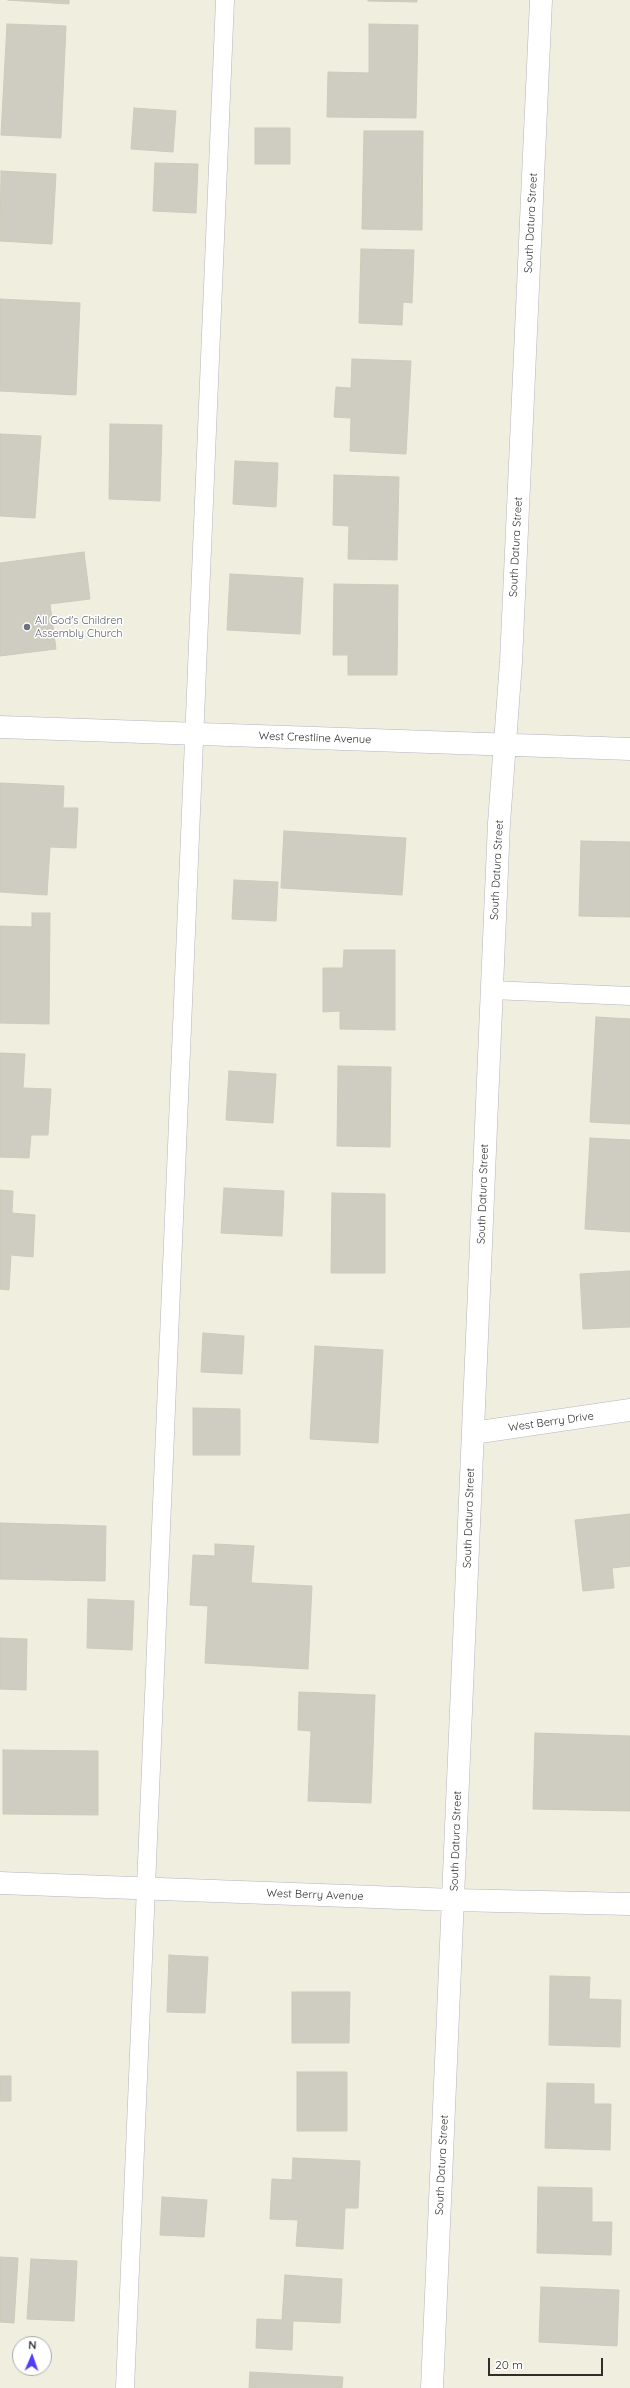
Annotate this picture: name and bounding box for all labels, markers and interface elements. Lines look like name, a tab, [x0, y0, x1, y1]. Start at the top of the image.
street label: South Datura Street	[522, 172, 540, 274]
street label: South Datura Street	[507, 496, 525, 598]
place label: All God's Children Assembly Church	[35, 614, 123, 640]
marker: All God's Children Assembly Church	[22, 622, 32, 632]
street label: West Crestline Avenue	[258, 729, 372, 747]
street label: South Datura Street	[488, 819, 506, 921]
street label: South Datura Street	[475, 1144, 491, 1244]
street label: West Berry Drive	[507, 1409, 595, 1435]
street label: South Datura Street	[461, 1468, 477, 1568]
street label: South Datura Street	[448, 1791, 464, 1891]
street label: West Berry Avenue	[266, 1887, 364, 1903]
street label: South Datura Street	[433, 2114, 451, 2216]
north arrow	[12, 2336, 52, 2376]
text: N	[28, 2338, 37, 2352]
scale bar	[490, 2350, 605, 2376]
text: 20 m	[495, 2357, 523, 2372]

